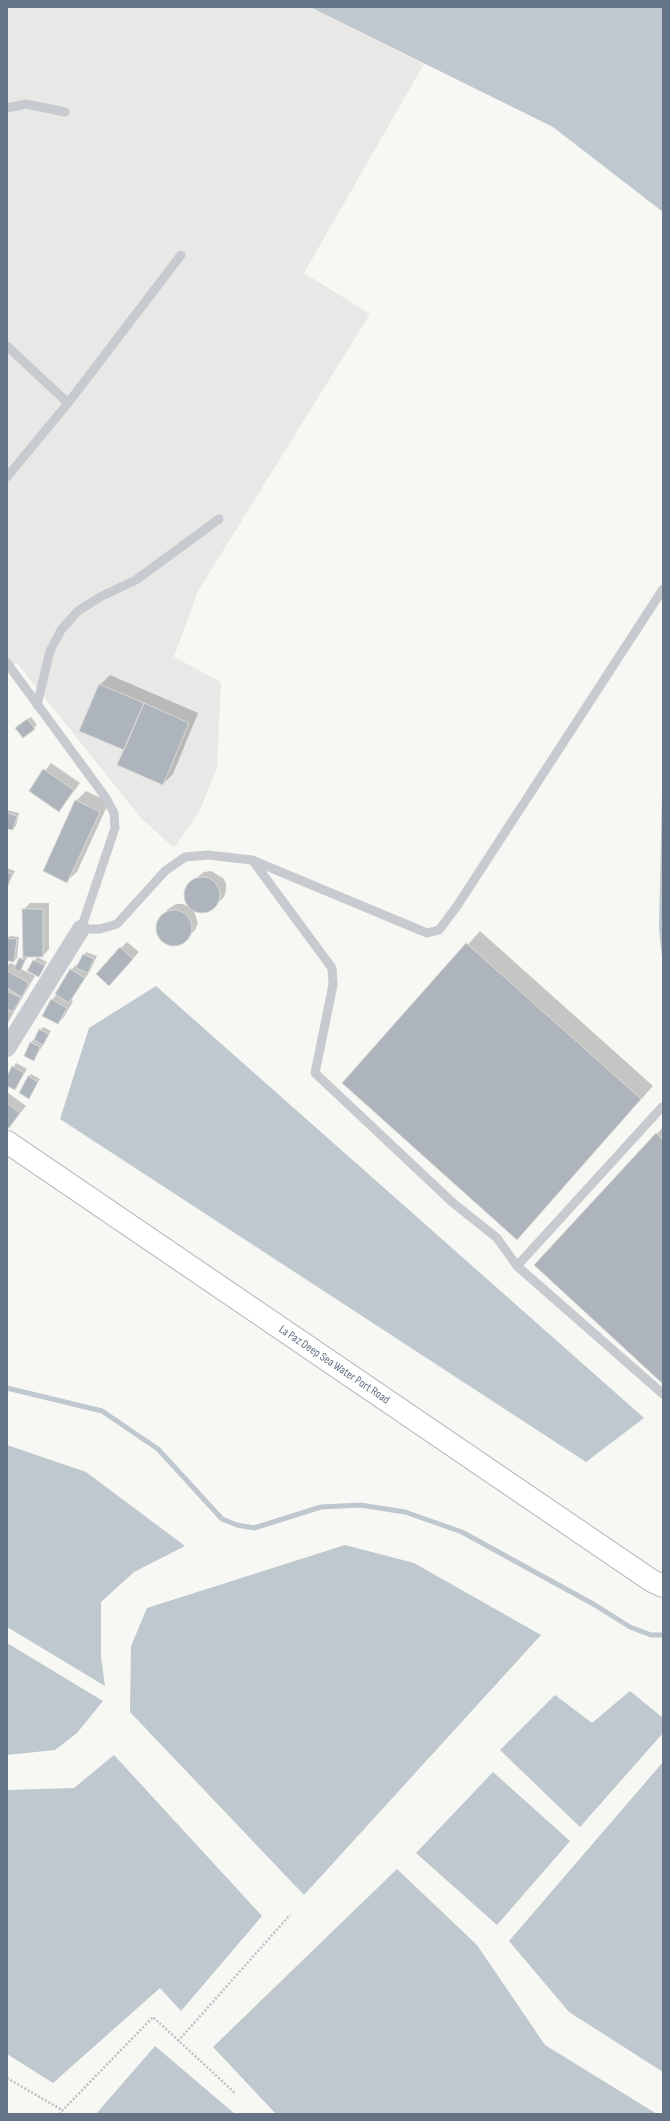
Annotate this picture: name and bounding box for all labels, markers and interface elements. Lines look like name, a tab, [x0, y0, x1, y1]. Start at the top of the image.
street label: La Paz Deep Sea Water Port Road	[276, 1322, 392, 1408]

